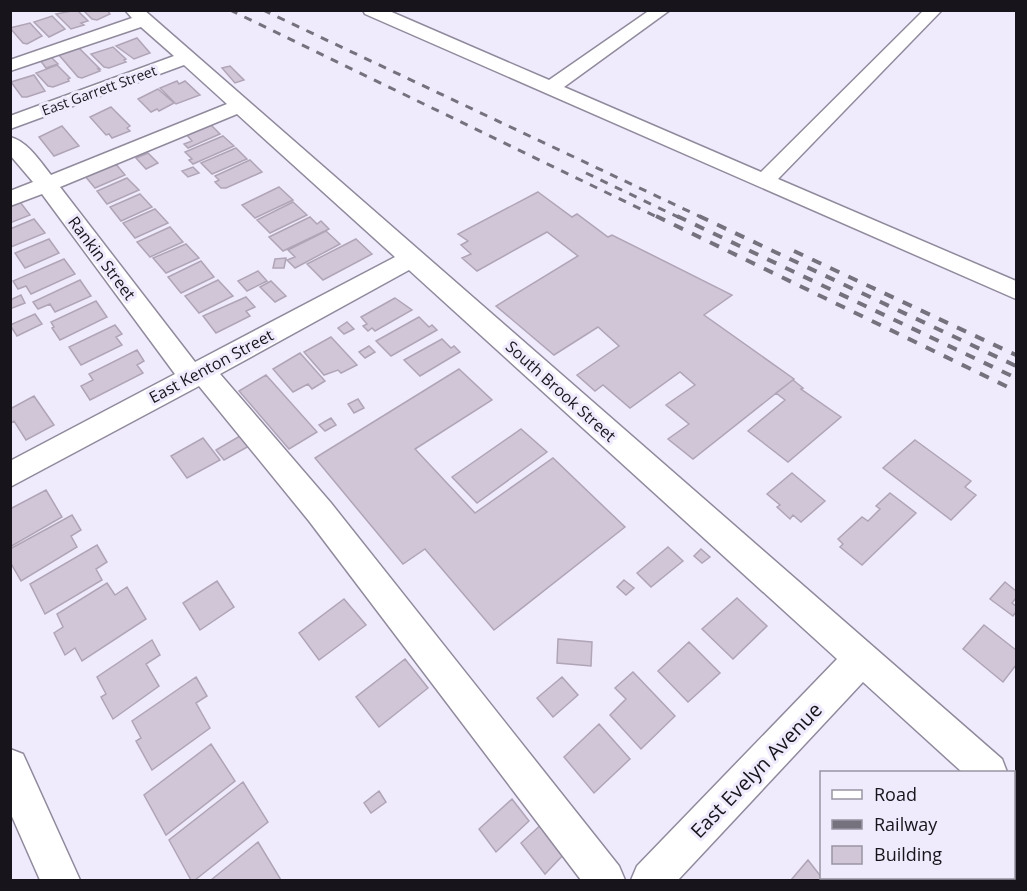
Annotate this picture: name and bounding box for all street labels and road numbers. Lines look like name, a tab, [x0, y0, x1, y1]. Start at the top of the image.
street label: East Garrett Street	[39, 60, 159, 120]
street label: Rankin Street	[63, 212, 141, 305]
street label: East Kenton Street	[145, 324, 277, 408]
street label: South Brook Street	[501, 336, 621, 447]
street label: East Evelyn Avenue	[684, 696, 828, 844]

